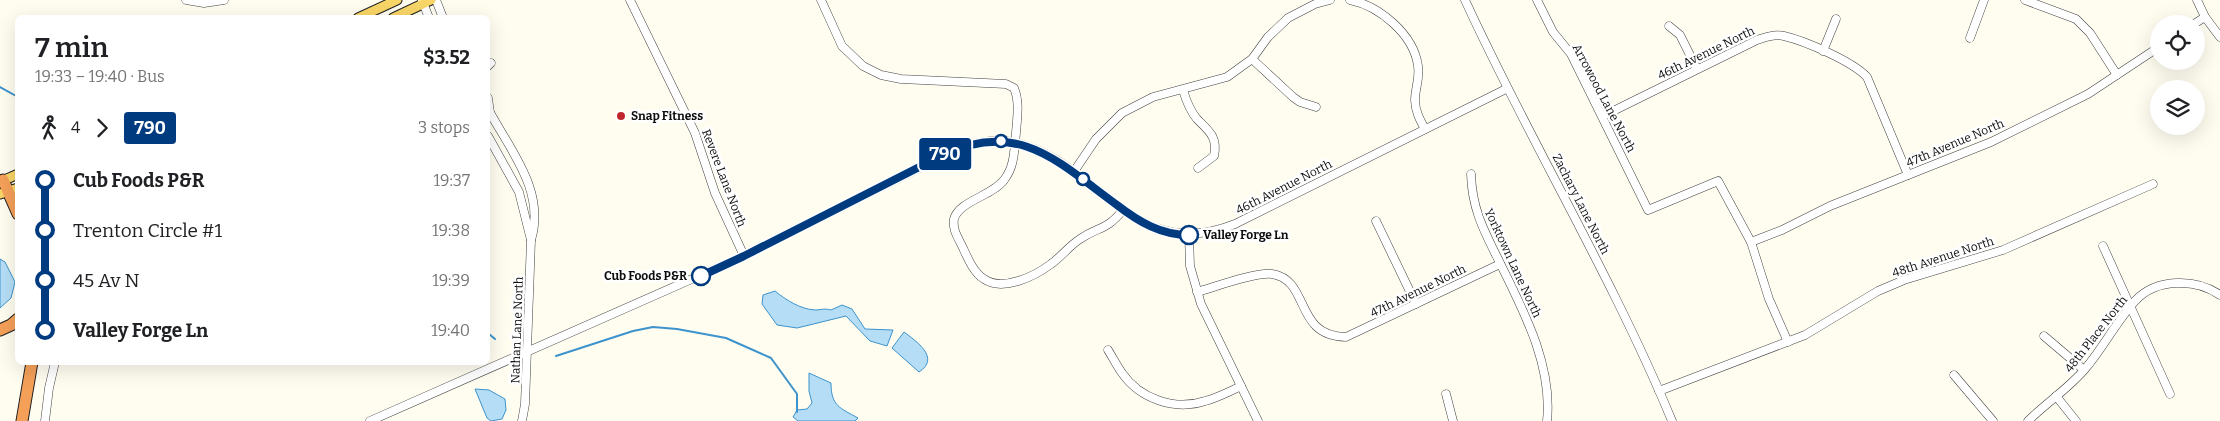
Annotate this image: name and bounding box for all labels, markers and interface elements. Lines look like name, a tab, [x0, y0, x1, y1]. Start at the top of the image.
map controls	[2150, 15, 2205, 135]
button: locate	[2150, 15, 2205, 70]
street label: 46th Avenue North	[1655, 23, 1757, 83]
text: 7 min	[35, 31, 108, 64]
street label: Arrowood Lane North	[1570, 41, 1639, 155]
text: $3.52	[423, 46, 470, 69]
text: 19:33 – 19:40 · Bus	[35, 67, 165, 86]
button: layers	[2150, 80, 2205, 135]
place label: Snap Fitness	[631, 109, 703, 123]
marker: Snap Fitness	[615, 110, 627, 122]
icon: walk	[35, 114, 63, 142]
icon: forward	[88, 114, 116, 142]
street label: 47th Avenue North	[1904, 116, 2006, 170]
text: 790	[134, 117, 166, 139]
text: 4	[71, 118, 80, 137]
text: 3 stops	[418, 118, 470, 137]
street label: Revere Lane North	[699, 127, 749, 229]
unlabelled marker	[994, 134, 1008, 148]
line badge: 790	[916, 138, 974, 170]
text: 790	[929, 143, 961, 165]
street label: Zachary Lane North	[1550, 151, 1613, 257]
street label: 46th Avenue North	[1234, 156, 1335, 217]
text: Cub Foods P&R	[73, 169, 204, 192]
text: 19:37	[434, 171, 470, 190]
unlabelled marker	[1076, 172, 1090, 186]
street label: Yorktown Lane North	[1482, 206, 1545, 320]
text: Trenton Circle #1	[73, 219, 222, 242]
text: 19:38	[432, 221, 470, 240]
marker: Valley Forge Ln	[1179, 225, 1199, 245]
place label: Valley Forge Ln	[1203, 228, 1289, 242]
street label: 48th Avenue North	[1890, 234, 1996, 280]
street label: 47th Avenue North	[1368, 262, 1469, 320]
marker: Cub Foods P&R	[691, 266, 711, 286]
text: 45 Av N	[73, 269, 139, 292]
place label: Cub Foods P&R	[604, 269, 687, 283]
text: 19:39	[432, 271, 470, 290]
street label: Nathan Lane North	[508, 276, 526, 384]
street label: 48th Place North	[2062, 293, 2131, 375]
text: Valley Forge Ln	[73, 319, 208, 342]
text: 19:40	[431, 321, 470, 340]

